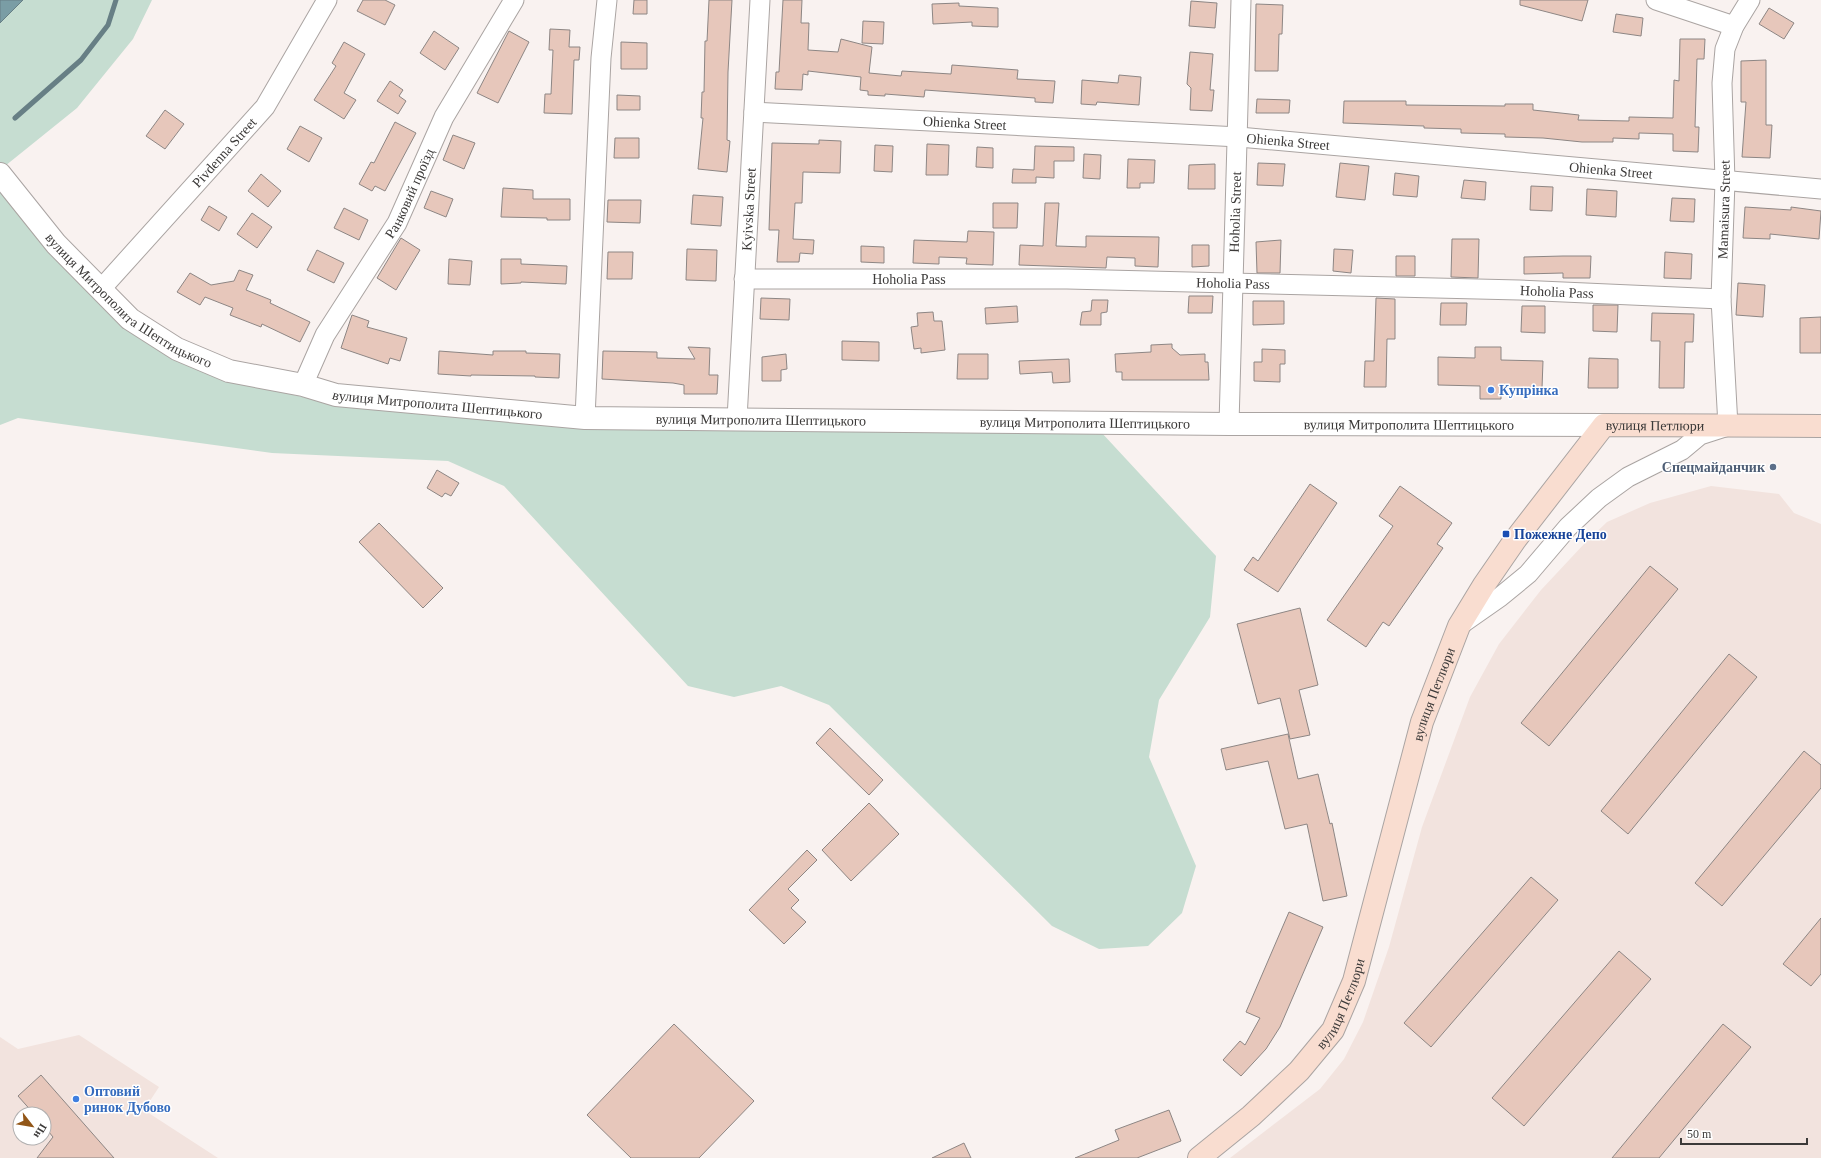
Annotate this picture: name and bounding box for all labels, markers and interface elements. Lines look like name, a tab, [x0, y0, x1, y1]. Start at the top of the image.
street label: Ohienka Street	[923, 114, 1007, 133]
street label: Pivdenna Street	[189, 115, 260, 190]
street label: Ohienka Street	[1246, 131, 1331, 153]
street label: Ранковий проїзд	[382, 146, 437, 241]
street label: Ohienka Street	[1569, 160, 1653, 182]
street label: Mamaisura Street	[1715, 160, 1733, 259]
street label: Kyivska Street	[739, 167, 759, 251]
street label: Hoholia Street	[1227, 171, 1244, 253]
street label: вулиця Митрополита Шептицького	[42, 230, 214, 371]
street label: Hoholia Pass	[872, 272, 946, 287]
street label: Hoholia Pass	[1196, 275, 1270, 292]
street label: Hoholia Pass	[1520, 283, 1594, 301]
place label: Купрінка	[1499, 383, 1558, 398]
marker: Купрінка	[1486, 385, 1496, 395]
street label: вулиця Митрополита Шептицького	[331, 387, 543, 422]
street label: вулиця Митрополита Шептицького	[656, 412, 866, 429]
street label: вулиця Митрополита Шептицького	[980, 415, 1190, 432]
street label: вулиця Митрополита Шептицького	[1304, 417, 1514, 433]
street label: вулиця Петлюри	[1606, 418, 1705, 433]
place label: Спецмайданчик	[1662, 460, 1766, 475]
marker: Спецмайданчик	[1768, 462, 1778, 472]
place label: Пожежне Депо	[1514, 527, 1607, 542]
marker: Пожежне Депо	[1501, 529, 1511, 539]
street label: вулиця Петлюри	[1410, 645, 1458, 743]
street label: вулиця Петлюри	[1313, 956, 1368, 1052]
place label: Оптовий ринок Дубово	[84, 1084, 171, 1115]
marker: Оптовий ринок Дубово	[71, 1094, 81, 1104]
north arrow	[12, 1106, 52, 1146]
scale bar	[1681, 1120, 1807, 1146]
text: Пн	[31, 1122, 50, 1141]
text: 50 m	[1687, 1127, 1712, 1141]

